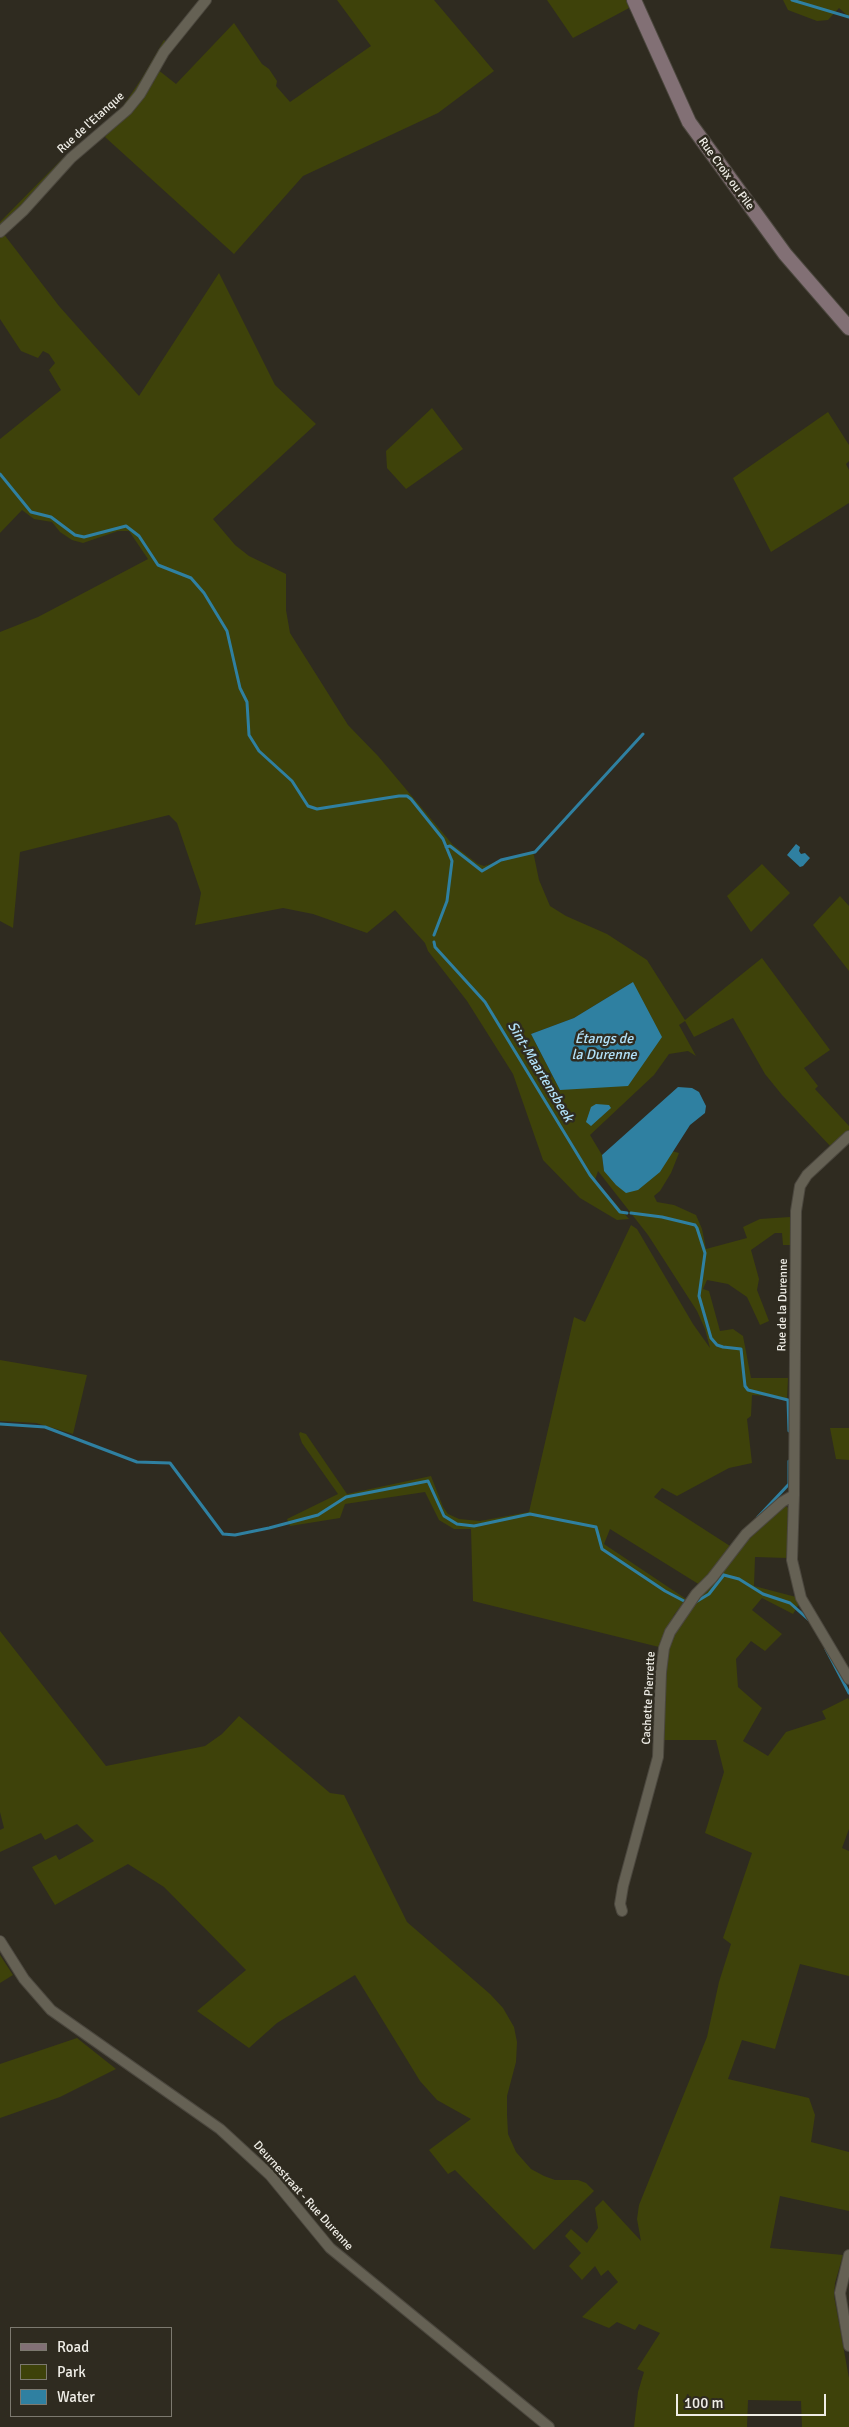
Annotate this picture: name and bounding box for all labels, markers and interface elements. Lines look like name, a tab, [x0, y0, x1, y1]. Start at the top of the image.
street label: Rue de l'Etanque	[55, 89, 127, 157]
street label: Rue Croix ou Pile	[695, 135, 757, 213]
water label: Sint-Maartensbeek	[503, 1019, 577, 1125]
water label: Étangs de la Durenne	[571, 1031, 637, 1064]
street label: Rue de la Durenne	[775, 1258, 791, 1352]
street label: Cachette Pierrette	[639, 1651, 659, 1745]
street label: Deurnestraat - Rue Durenne	[250, 2138, 356, 2254]
legend	[10, 2327, 172, 2417]
text: Road	[57, 2338, 89, 2356]
text: Park	[57, 2363, 86, 2381]
scale bar	[679, 2384, 829, 2416]
text: Water	[57, 2388, 95, 2406]
text: 100 m	[684, 2394, 724, 2412]

